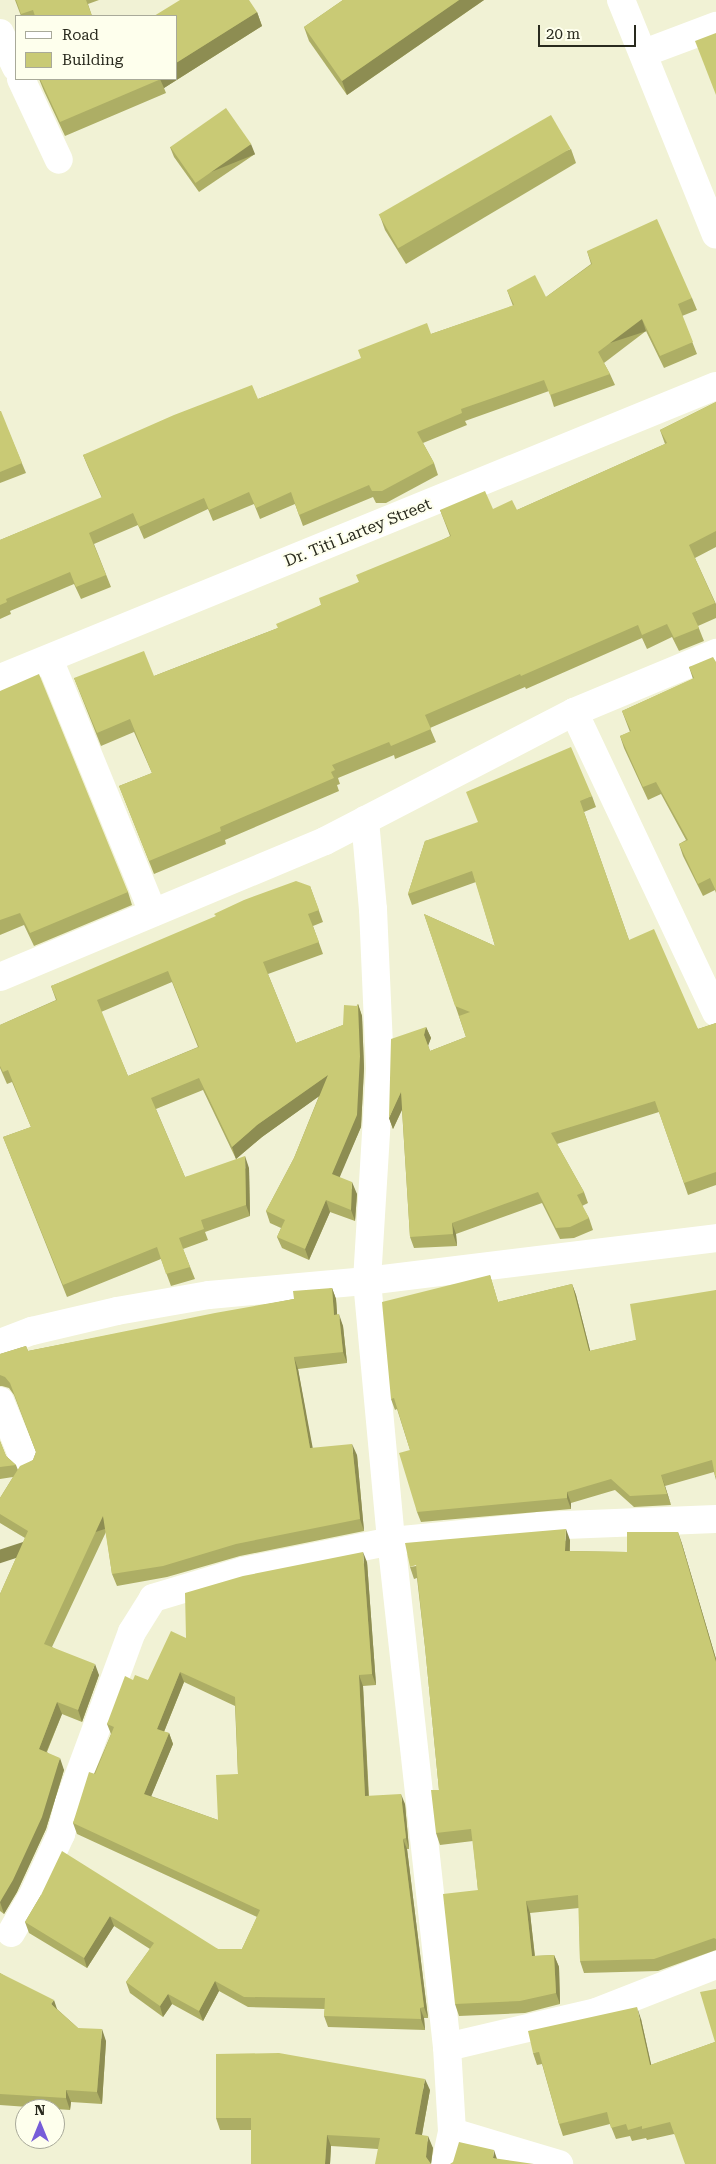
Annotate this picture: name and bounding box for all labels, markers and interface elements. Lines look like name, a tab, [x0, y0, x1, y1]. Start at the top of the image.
legend	[15, 15, 178, 80]
scale bar	[541, 15, 638, 47]
text: 20 m	[546, 25, 580, 43]
text: Road	[62, 26, 99, 44]
text: Building	[62, 51, 123, 69]
street label: Dr. Titi Lartey Street	[282, 495, 434, 571]
north arrow	[15, 2099, 65, 2149]
text: N	[35, 2102, 45, 2118]

